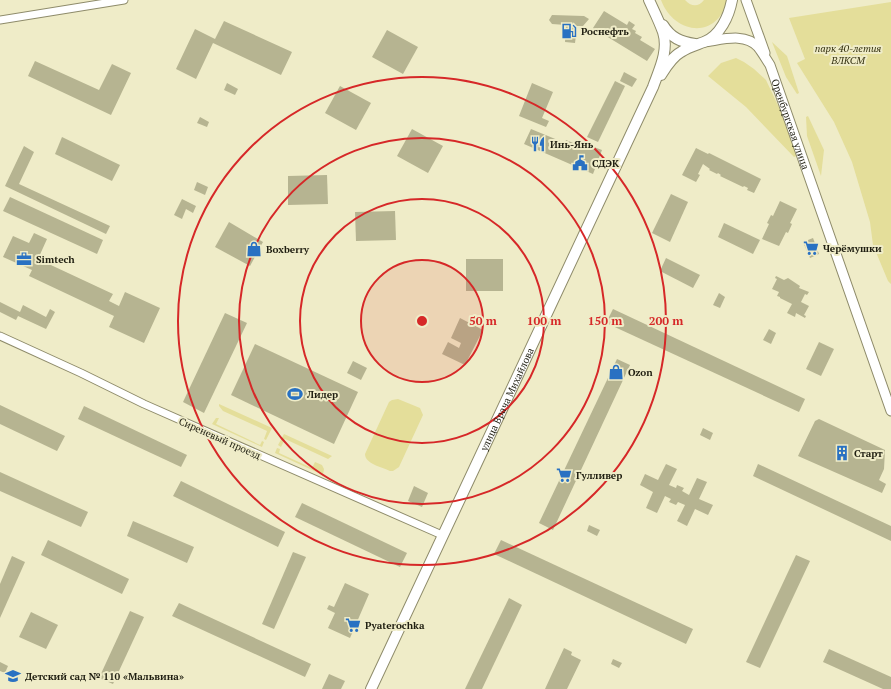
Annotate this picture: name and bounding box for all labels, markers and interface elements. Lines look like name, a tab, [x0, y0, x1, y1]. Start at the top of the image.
fuel station icon: Роснефть	[560, 22, 578, 40]
place label: Роснефть	[581, 25, 629, 38]
park label: парк 40-летия ВЛКСМ	[815, 42, 881, 67]
street label: Оренбургская улица	[768, 77, 812, 171]
restaurant icon: Инь-Янь	[529, 135, 547, 153]
place label: Инь-Янь	[550, 138, 594, 151]
public building icon: СДЭК	[571, 154, 589, 172]
place label: СДЭК	[592, 157, 620, 170]
supermarket icon: Черёмушки	[802, 239, 820, 257]
shop icon: Boxberry	[245, 240, 263, 258]
place label: Черёмушки	[823, 242, 882, 255]
place label: Boxberry	[266, 243, 310, 256]
office icon: Simtech	[15, 250, 33, 268]
place label: Simtech	[36, 253, 75, 266]
text: 50 m	[469, 313, 497, 328]
text: 100 m	[527, 313, 561, 328]
text: 150 m	[588, 313, 622, 328]
text: 200 m	[649, 313, 683, 328]
centre of rings	[415, 314, 429, 328]
street label: улица Врача Михайлова	[477, 346, 537, 454]
shop icon: Ozon	[607, 363, 625, 381]
place label: Ozon	[628, 366, 653, 379]
sports icon: Лидер	[286, 385, 304, 403]
place label: Лидер	[306, 388, 338, 401]
street label: Сиреневый проезд	[177, 415, 263, 462]
building icon: Старт	[833, 444, 851, 462]
place label: Старт	[854, 447, 883, 460]
supermarket icon: Гулливер	[555, 466, 573, 484]
place label: Гулливер	[576, 469, 622, 482]
supermarket icon: Pyaterochka	[344, 616, 362, 634]
place label: Pyaterochka	[365, 619, 425, 632]
school or university icon: Детский сад № 110 «Мальвина»	[4, 667, 22, 685]
place label: Детский сад № 110 «Мальвина»	[25, 670, 184, 683]

